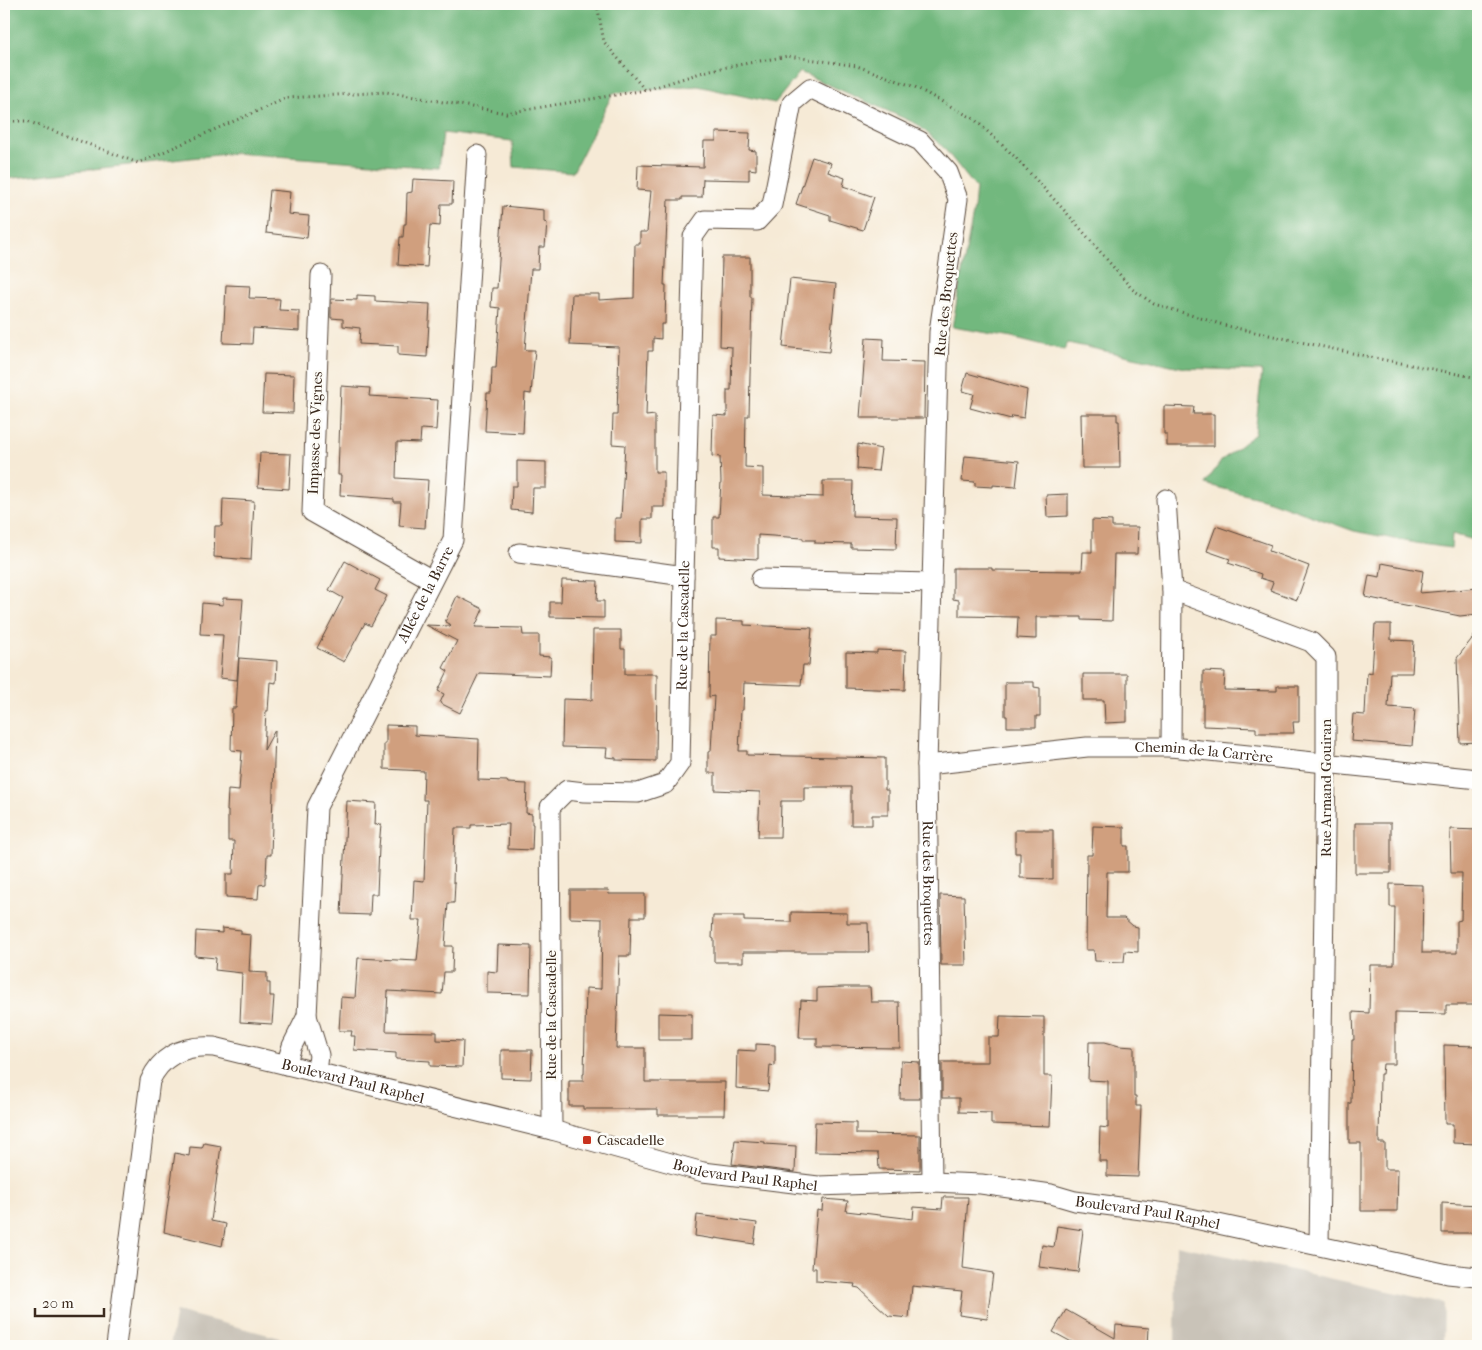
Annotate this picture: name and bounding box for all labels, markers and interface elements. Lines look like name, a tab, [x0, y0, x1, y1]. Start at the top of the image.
street label: Rue des Broquettes	[931, 230, 962, 357]
street label: Impasse des Vignes	[304, 371, 326, 495]
street label: Allée de la Barre	[393, 542, 458, 646]
street label: Rue de la Cascadelle	[673, 560, 693, 691]
street label: Rue Armand Gouiran	[1317, 719, 1335, 857]
street label: Chemin de la Carrère	[1135, 738, 1274, 767]
street label: Rue des Broquettes	[919, 820, 938, 946]
street label: Rue de la Cascadelle	[542, 949, 560, 1080]
street label: Boulevard Paul Raphel	[279, 1055, 426, 1107]
place label: Cascadelle	[597, 1131, 665, 1149]
marker: Cascadelle	[581, 1134, 593, 1146]
street label: Boulevard Paul Raphel	[671, 1155, 819, 1195]
street label: Boulevard Paul Raphel	[1074, 1192, 1222, 1233]
scale bar	[35, 1285, 104, 1317]
text: 20 m	[42, 1294, 74, 1312]

